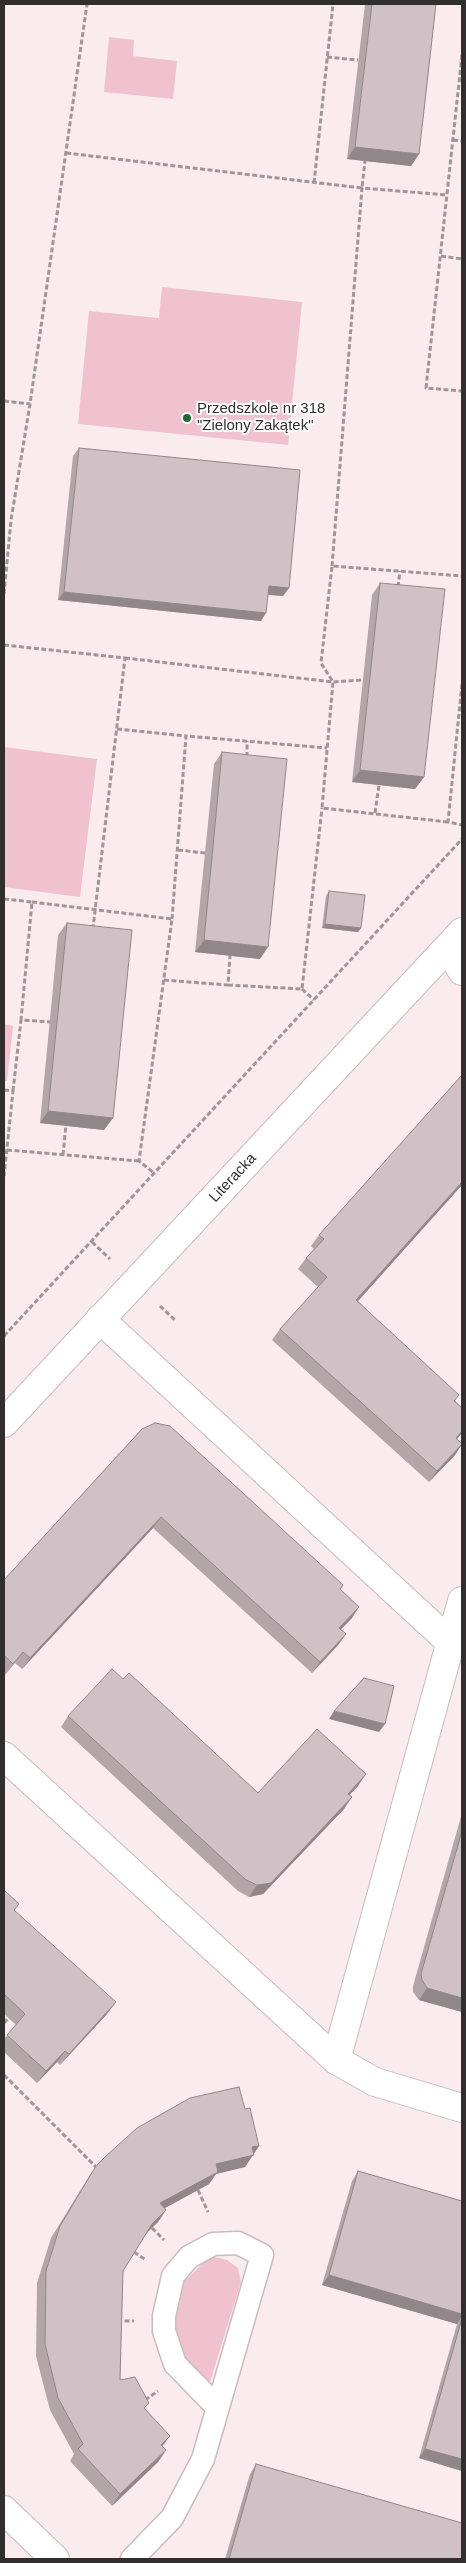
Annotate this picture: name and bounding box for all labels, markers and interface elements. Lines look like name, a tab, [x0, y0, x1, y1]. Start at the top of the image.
place label: Przedszkole nr 318 "Zielony Zakątek"	[197, 400, 325, 435]
marker: Przedszkole nr 318 "Zielony Zakątek"	[181, 412, 193, 424]
street label: Literacka	[206, 1150, 260, 1206]

